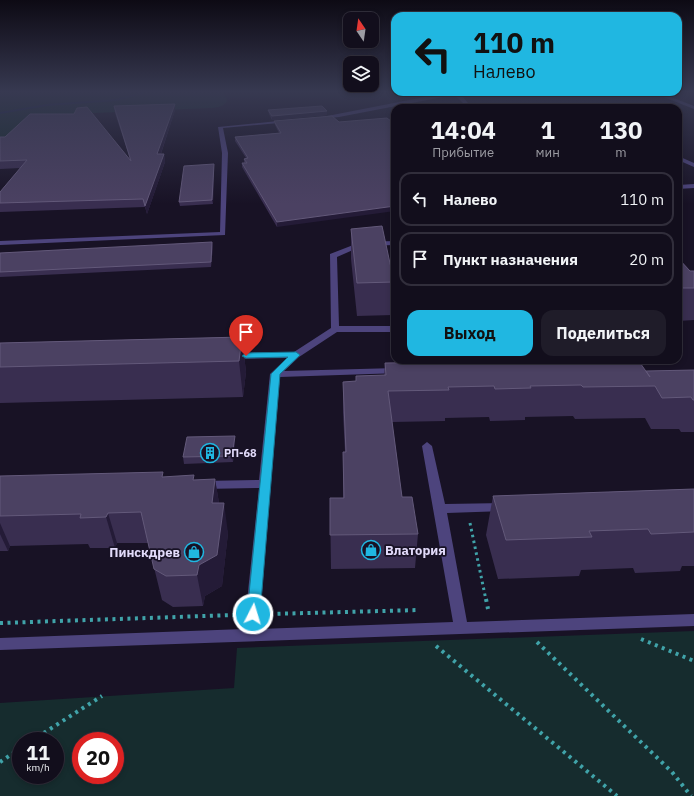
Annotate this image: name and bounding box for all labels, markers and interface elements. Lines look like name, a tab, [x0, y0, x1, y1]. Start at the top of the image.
north arrow	[343, 12, 379, 48]
map controls	[343, 12, 379, 92]
text: 110 m	[473, 24, 555, 61]
icon: left	[407, 28, 459, 80]
button: layers	[343, 56, 379, 92]
text: Налево	[473, 60, 536, 83]
text: 14:04	[430, 114, 496, 146]
text: 1	[540, 114, 555, 146]
text: 130	[599, 114, 642, 146]
text: Прибытие	[432, 144, 494, 161]
text: мин	[535, 144, 560, 161]
text: m	[615, 144, 627, 161]
icon: left	[409, 188, 431, 210]
text: Налево	[443, 190, 497, 209]
text: 110 m	[620, 190, 664, 209]
icon: arrive	[409, 248, 431, 270]
text: Пункт назначения	[443, 250, 578, 269]
text: 20 m	[629, 250, 664, 269]
button: Выход	[407, 310, 533, 356]
button: Поделиться	[541, 310, 666, 356]
pin	[229, 315, 263, 356]
icon: arrive	[235, 321, 257, 343]
building icon: РП-68	[199, 442, 221, 464]
place label: РП-68	[224, 446, 257, 460]
shop icon: Влатория	[360, 539, 382, 561]
shop icon: Пинскдрев	[183, 541, 205, 563]
place label: Влатория	[385, 542, 446, 559]
place label: Пинскдрев	[109, 544, 180, 561]
position arrow	[232, 593, 274, 635]
speed limit sign: 20	[72, 732, 124, 784]
text: 11	[26, 739, 50, 766]
text: km/h	[26, 761, 50, 774]

